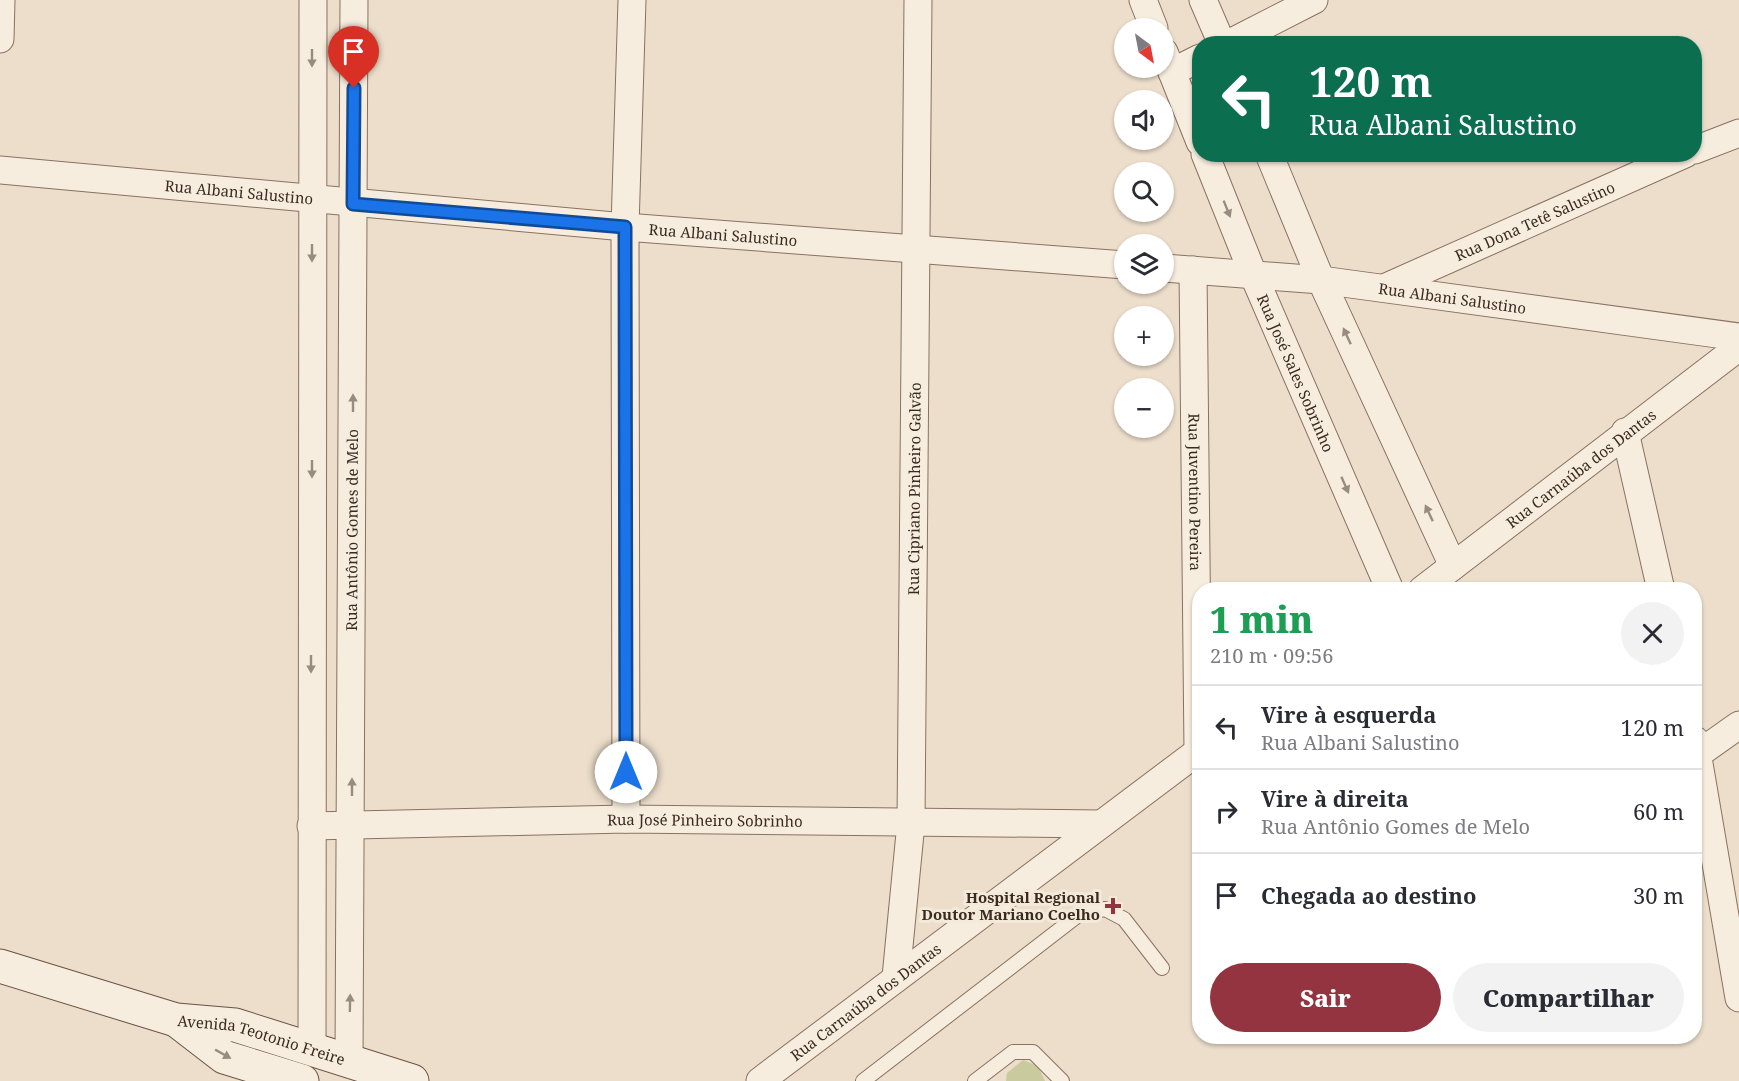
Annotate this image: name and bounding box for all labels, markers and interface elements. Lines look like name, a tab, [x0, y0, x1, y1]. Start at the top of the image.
north arrow	[1114, 18, 1174, 78]
map controls	[1114, 18, 1174, 438]
pin	[328, 26, 379, 88]
icon: arrive	[337, 35, 370, 68]
one-way arrow	[308, 49, 317, 68]
text: 120 m	[1309, 52, 1433, 109]
icon: left	[1210, 60, 1288, 138]
button: sound	[1114, 90, 1174, 150]
text: Rua Albani Salustino	[1309, 106, 1577, 143]
button: search	[1114, 162, 1174, 222]
street label: Rua Albani Salustino	[164, 175, 314, 209]
street label: Rua Dona Tetê Salustino	[1452, 177, 1618, 265]
one-way arrow	[1223, 200, 1232, 218]
street label: Rua Albani Salustino	[648, 219, 798, 250]
button: layers	[1114, 234, 1174, 294]
one-way arrow	[307, 244, 317, 263]
street label: Rua Albani Salustino	[1377, 278, 1528, 318]
street label: Rua José Sales Sobrinho	[1253, 291, 1339, 455]
button: +	[1114, 306, 1174, 366]
one-way arrow	[1343, 328, 1352, 345]
button: −	[1114, 378, 1174, 438]
street label: Rua Cipriano Pinheiro Galvão	[903, 382, 925, 595]
one-way arrow	[348, 393, 358, 412]
street label: Rua Carnaúba dos Dantas	[1502, 404, 1660, 532]
street label: Rua Juventino Pereira	[1184, 413, 1206, 571]
street label: Rua Antônio Gomes de Melo	[341, 429, 362, 631]
one-way arrow	[307, 460, 317, 479]
one-way arrow	[1340, 476, 1349, 493]
one-way arrow	[1424, 505, 1433, 522]
text: 1 min	[1210, 595, 1313, 644]
button: close	[1621, 602, 1684, 665]
text: 210 m · 09:56	[1210, 642, 1333, 669]
one-way arrow	[306, 655, 316, 674]
text: Vire à esquerda	[1261, 699, 1437, 729]
icon: left	[1210, 711, 1243, 744]
text: 120 m	[1621, 712, 1684, 742]
text: Rua Albani Salustino	[1261, 729, 1460, 756]
position arrow	[594, 740, 658, 804]
one-way arrow	[347, 777, 357, 796]
text: Vire à direita	[1261, 783, 1409, 813]
icon: right	[1210, 795, 1243, 828]
text: 60 m	[1633, 796, 1684, 826]
street label: Rua José Pinheiro Sobrinho	[607, 809, 803, 831]
text: Rua Antônio Gomes de Melo	[1261, 813, 1530, 840]
icon: arrive	[1210, 879, 1243, 912]
text: Chegada ao destino	[1261, 880, 1476, 910]
text: 30 m	[1633, 880, 1684, 910]
place label: Hospital Regional Doutor Mariano Coelho	[921, 887, 1101, 924]
marker: Hospital Regional Doutor Mariano Coelho	[1104, 897, 1122, 915]
street label: Rua Carnaúba dos Dantas	[786, 938, 945, 1065]
button: Sair	[1210, 963, 1441, 1032]
button: Compartilhar	[1453, 963, 1684, 1032]
one-way arrow	[345, 993, 355, 1012]
street label: Avenida Teotonio Freire	[177, 1010, 348, 1069]
one-way arrow	[215, 1049, 232, 1059]

